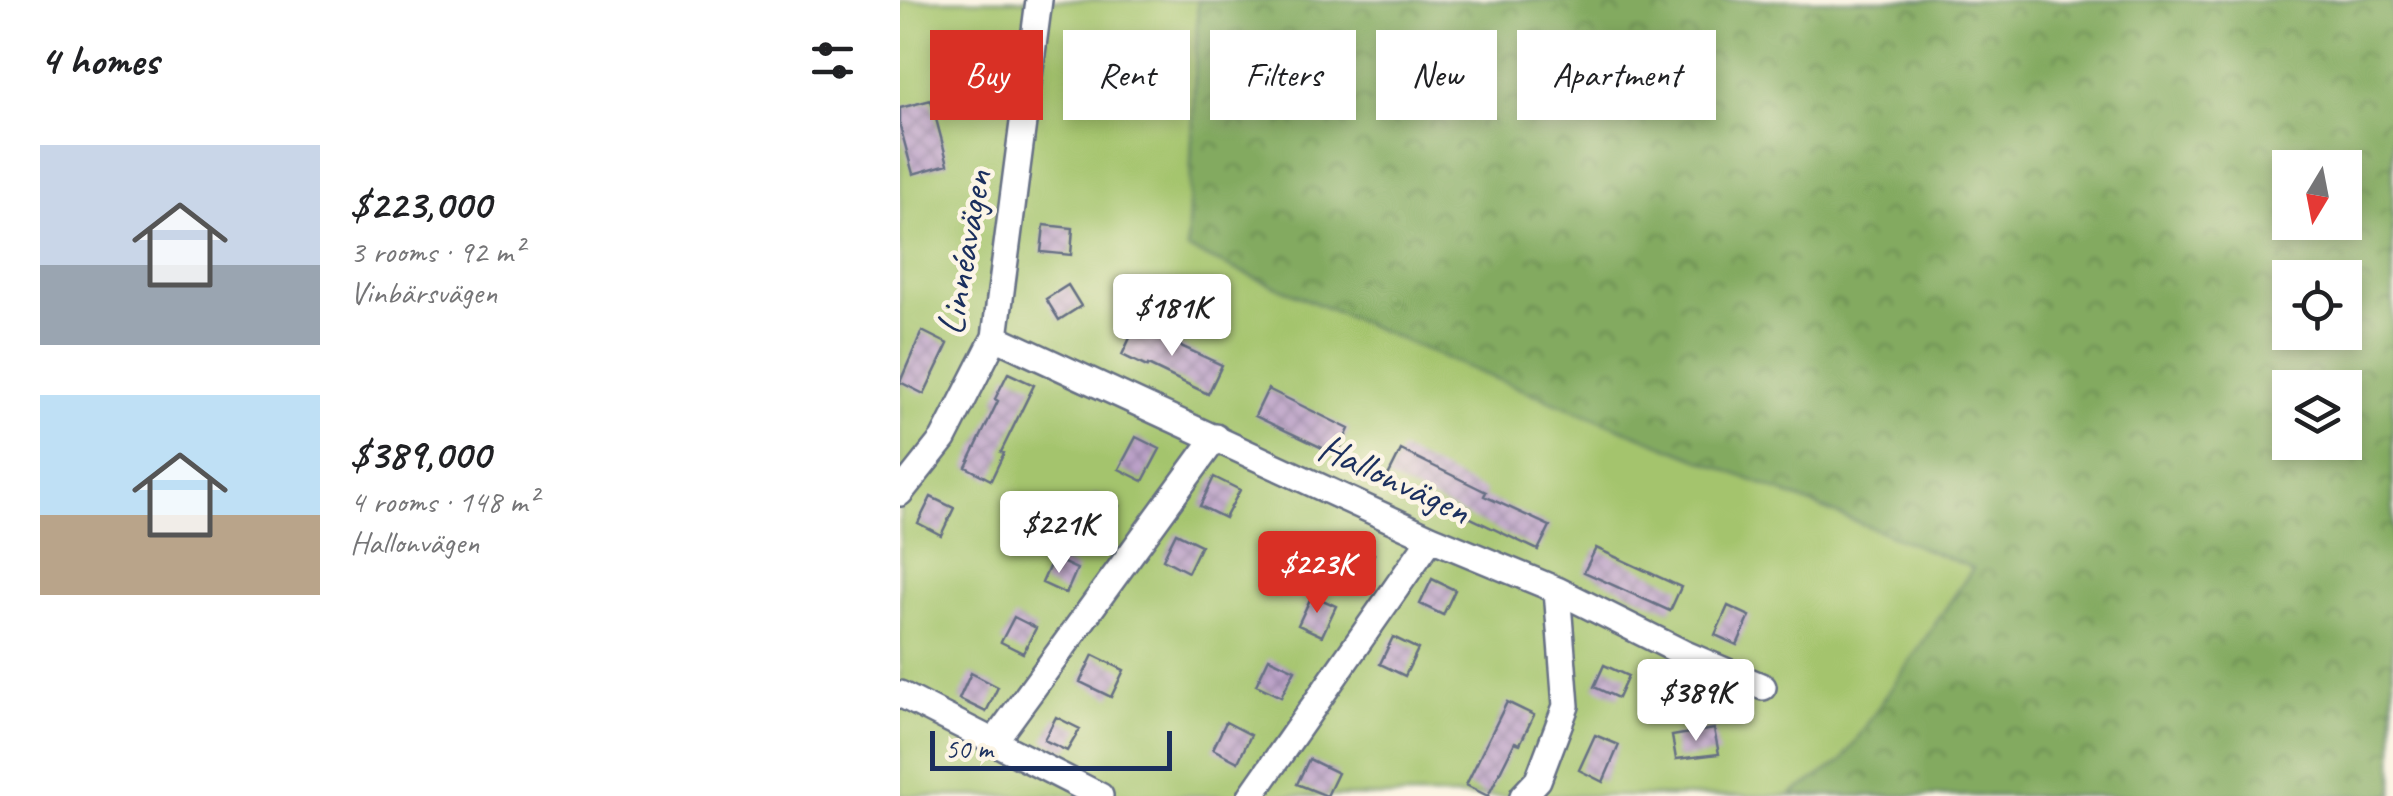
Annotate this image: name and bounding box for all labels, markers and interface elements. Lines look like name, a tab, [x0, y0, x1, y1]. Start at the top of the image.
chip: Buy	[930, 30, 1043, 120]
chip: Rent	[1063, 30, 1190, 120]
chip: Filters	[1210, 30, 1356, 120]
chip: New	[1376, 30, 1497, 120]
chip: Apartment	[1517, 30, 1716, 120]
icon: filters	[805, 33, 860, 88]
text: 4 homes	[40, 34, 159, 87]
north arrow	[2272, 150, 2362, 240]
map controls	[2272, 150, 2362, 460]
street label: Linnéavägen	[925, 165, 1003, 339]
text: $223,000	[350, 178, 491, 231]
icon: home	[120, 185, 240, 305]
text: 3 rooms · 92 m²	[350, 231, 523, 272]
button: locate	[2272, 260, 2362, 350]
text: Vinbärsvägen	[350, 272, 497, 313]
pin: $181K	[1102, 274, 1242, 359]
text: $181K	[1135, 286, 1209, 327]
button: layers	[2272, 370, 2362, 460]
street label: Hallonvägen	[1311, 422, 1479, 536]
text: $389,000	[350, 428, 490, 481]
icon: home	[120, 435, 240, 555]
text: 4 rooms · 148 m²	[350, 481, 537, 522]
pin: $221K	[989, 491, 1129, 576]
text: $221K	[1022, 503, 1096, 544]
text: Hallonvägen	[350, 522, 479, 563]
pin: $223K	[1247, 531, 1387, 616]
text: $223K	[1280, 543, 1354, 584]
pin: $389K	[1626, 659, 1766, 744]
text: $389K	[1659, 671, 1733, 712]
scale bar	[930, 726, 1172, 770]
text: 50 m	[945, 731, 993, 766]

